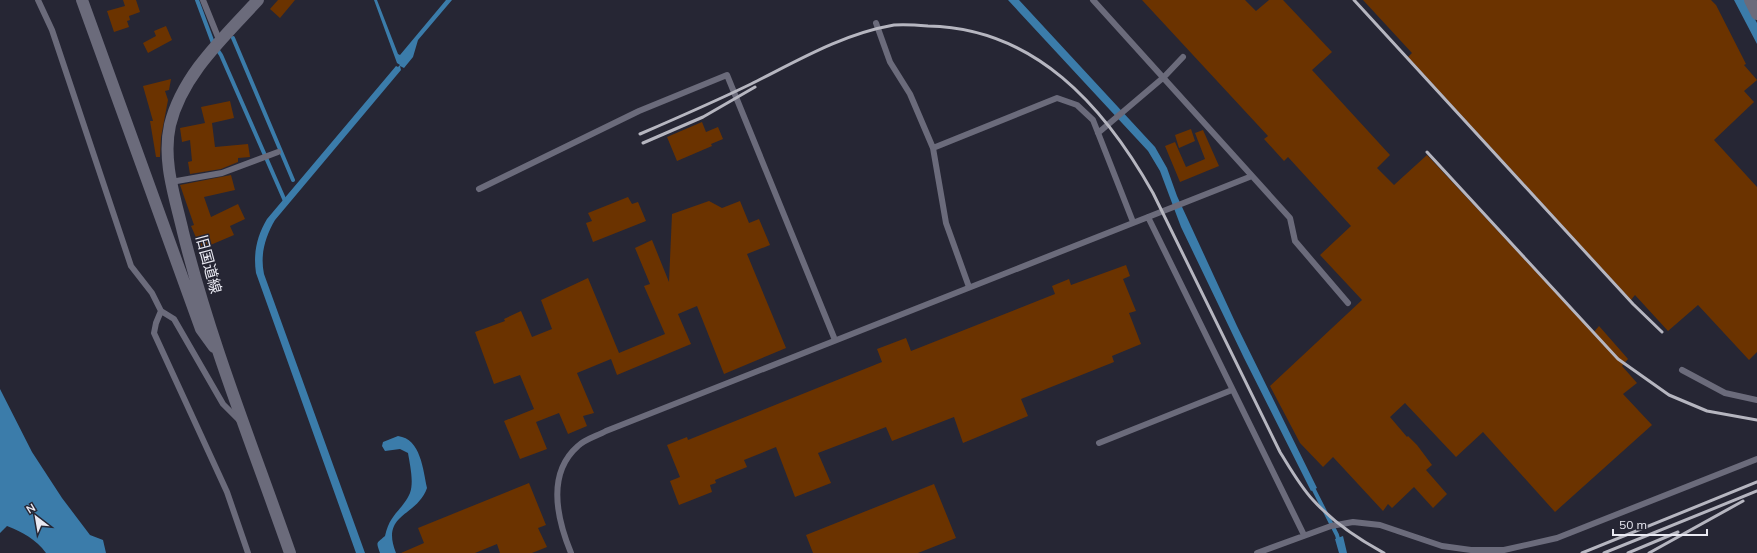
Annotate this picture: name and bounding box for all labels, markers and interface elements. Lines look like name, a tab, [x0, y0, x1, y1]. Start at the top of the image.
street label: 旧国道線	[192, 233, 226, 295]
north arrow	[16, 497, 56, 537]
text: N	[24, 500, 38, 517]
scale bar	[1613, 511, 1707, 537]
text: 50 m	[1619, 517, 1647, 532]

